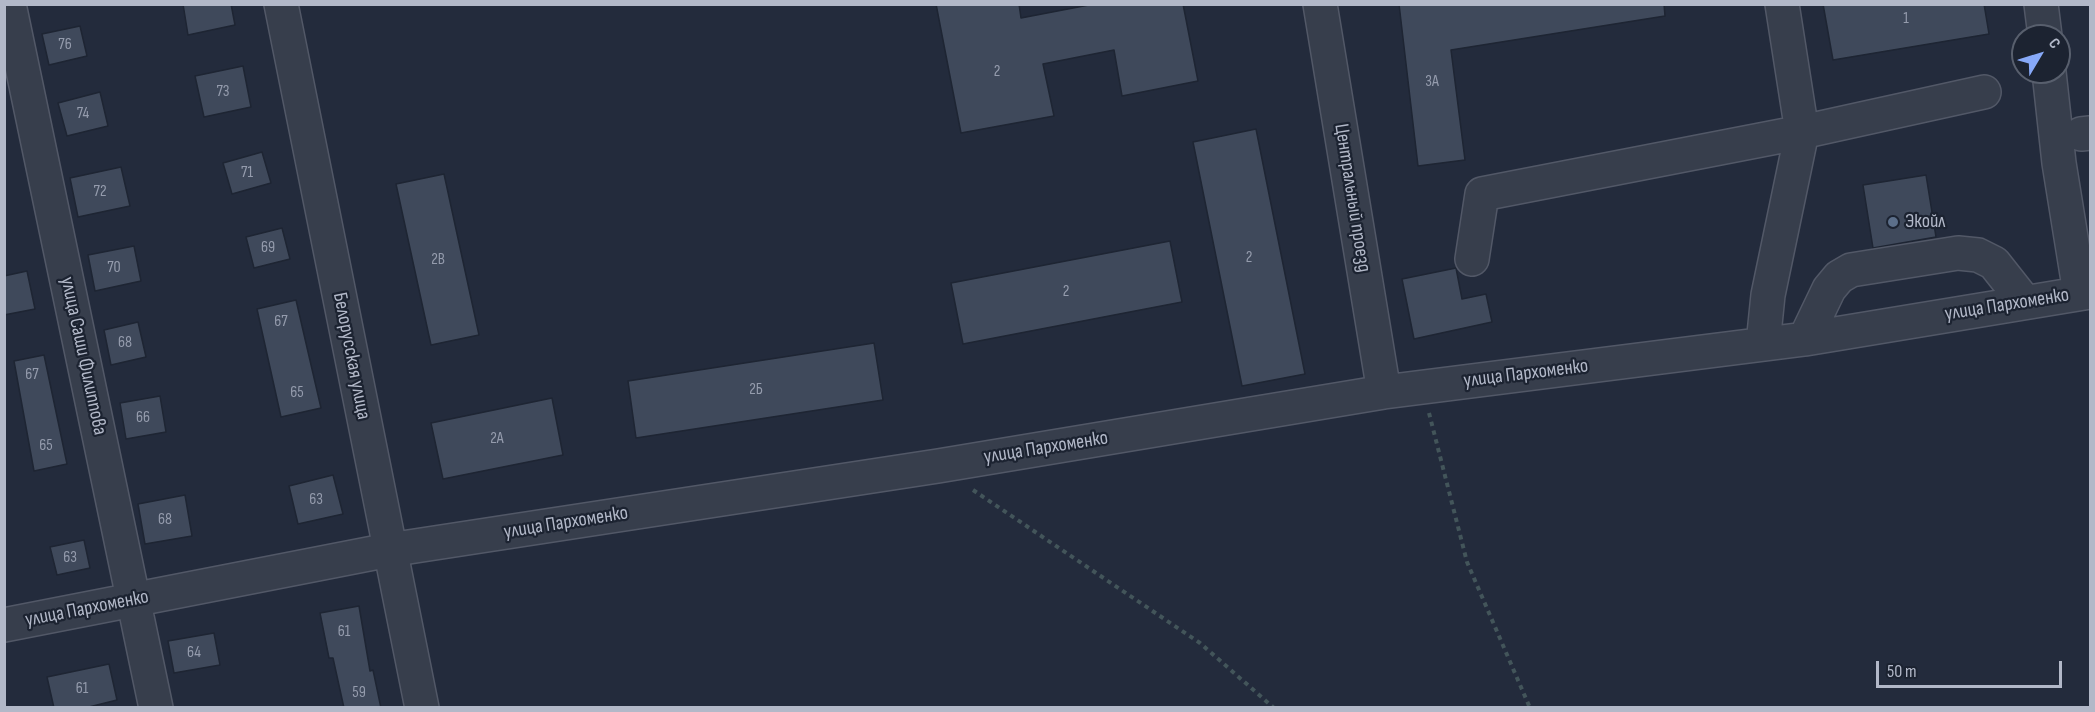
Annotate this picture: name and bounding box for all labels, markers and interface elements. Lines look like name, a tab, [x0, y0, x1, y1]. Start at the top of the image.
house number: 1	[1903, 9, 1909, 29]
north arrow	[2011, 24, 2071, 84]
house number: 76	[58, 35, 72, 55]
text: С	[2044, 35, 2064, 53]
house number: 2	[994, 62, 1000, 82]
house number: 3А	[1425, 72, 1439, 92]
house number: 73	[216, 82, 230, 102]
house number: 74	[77, 104, 89, 124]
street label: Центральный проезд	[1328, 122, 1376, 274]
house number: 71	[241, 163, 253, 183]
house number: 72	[94, 182, 106, 202]
place label: Экойл	[1905, 210, 1945, 234]
marker: Экойл	[1886, 215, 1900, 229]
house number: 69	[261, 238, 275, 258]
house number: 2	[1246, 248, 1252, 268]
house number: 2В	[431, 250, 445, 270]
house number: 70	[107, 258, 121, 278]
street label: улица Саши Филиппова	[55, 275, 111, 437]
house number: 2	[1063, 282, 1069, 302]
street label: улица Пархоменко	[1943, 283, 2071, 327]
street label: Белорусская улица	[327, 290, 375, 422]
house number: 67	[274, 312, 288, 332]
house number: 68	[118, 333, 132, 353]
street label: улица Пархоменко	[1462, 354, 1590, 394]
house number: 67	[25, 365, 39, 385]
house number: 2Б	[749, 380, 763, 400]
house number: 65	[290, 383, 304, 403]
house number: 66	[136, 408, 150, 428]
street label: улица Пархоменко	[982, 426, 1110, 470]
house number: 2А	[490, 429, 504, 449]
house number: 65	[39, 436, 53, 456]
house number: 63	[309, 490, 323, 510]
street label: улица Пархоменко	[502, 501, 630, 545]
house number: 68	[158, 510, 172, 530]
house number: 63	[63, 548, 77, 568]
street label: улица Пархоменко	[23, 585, 151, 633]
house number: 61	[338, 622, 350, 642]
house number: 64	[187, 643, 201, 663]
scale bar	[1879, 649, 2065, 687]
text: 50 m	[1887, 661, 1917, 682]
house number: 61	[76, 679, 88, 699]
house number: 59	[352, 683, 366, 703]

